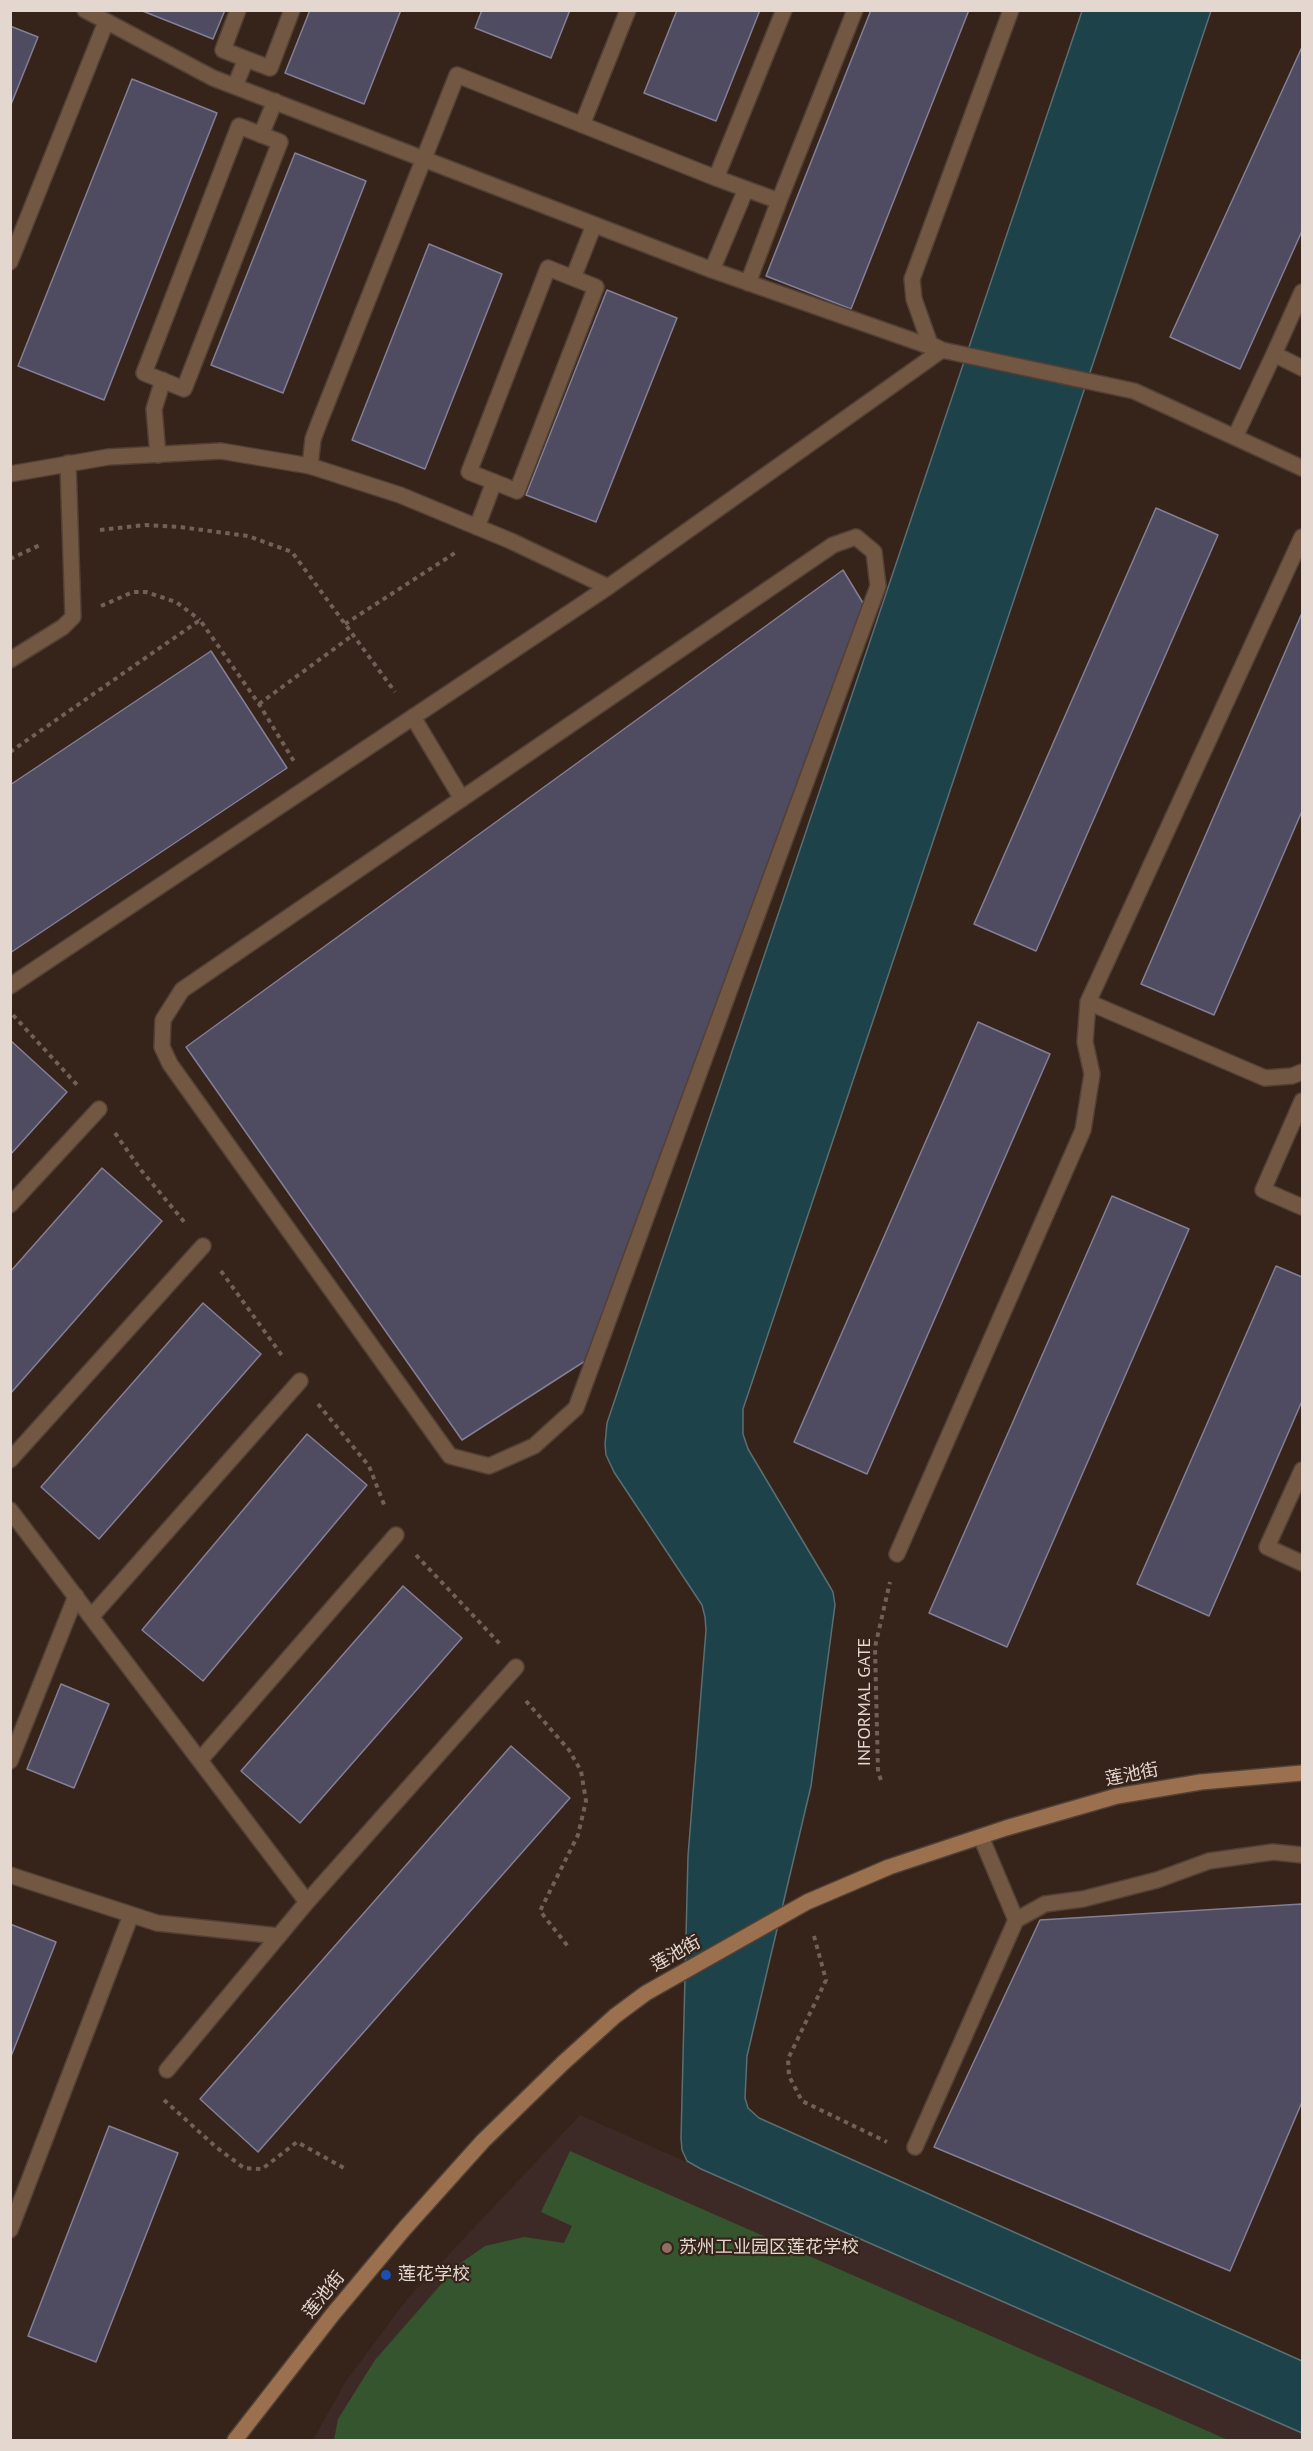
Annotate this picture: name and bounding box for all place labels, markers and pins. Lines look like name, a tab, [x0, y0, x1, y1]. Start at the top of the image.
place label: 苏州工业园区莲花学校	[679, 2237, 859, 2259]
marker: 苏州工业园区莲花学校	[660, 2241, 674, 2255]
place label: 莲花学校	[398, 2264, 470, 2286]
marker: 莲花学校	[379, 2268, 393, 2282]

